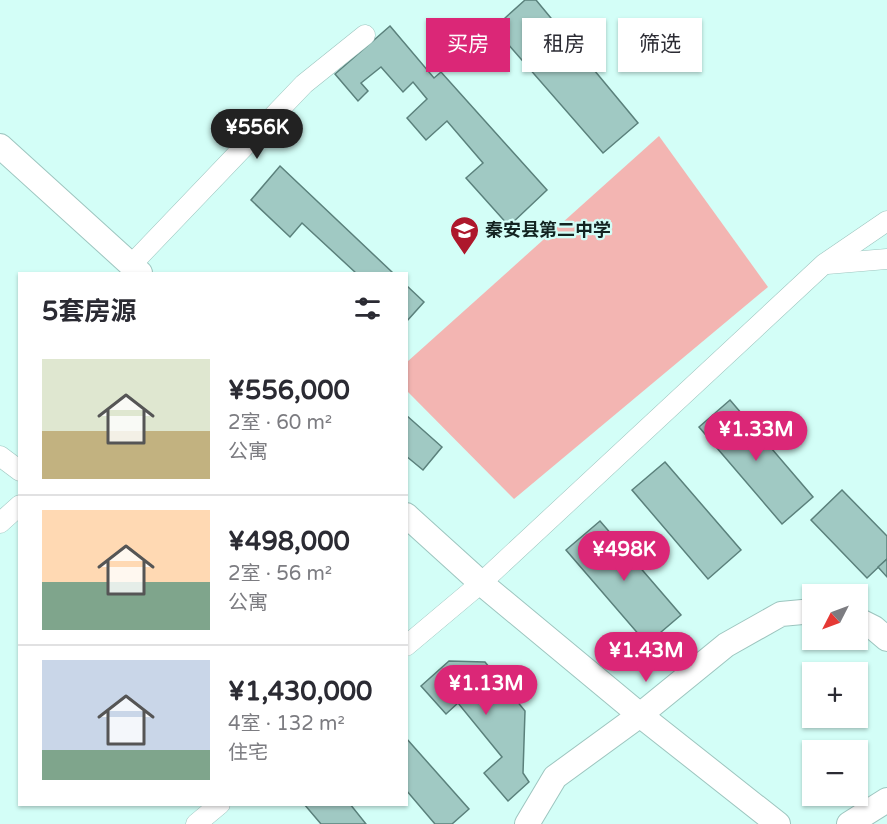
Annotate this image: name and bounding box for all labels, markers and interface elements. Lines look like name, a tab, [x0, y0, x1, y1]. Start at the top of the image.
chip: 买房	[426, 18, 510, 72]
chip: 租房	[522, 18, 606, 72]
chip: 筛选	[618, 18, 702, 72]
pin: ¥556K	[215, 109, 299, 160]
text: ¥556K	[225, 116, 289, 140]
school or university icon: 秦安县第二中学	[448, 214, 480, 256]
place label: 秦安县第二中学	[485, 219, 611, 241]
icon: filters	[351, 292, 384, 325]
text: 5套房源	[42, 296, 136, 327]
text: ¥556,000	[228, 375, 350, 406]
icon: home	[90, 383, 162, 455]
text: 2室 · 60 m²	[228, 411, 332, 435]
pin: ¥1.33M	[707, 411, 805, 462]
text: ¥1.33M	[718, 418, 794, 442]
text: 公寓	[228, 440, 268, 464]
text: ¥498,000	[228, 526, 350, 557]
pin: ¥498K	[582, 531, 666, 582]
icon: home	[90, 534, 162, 606]
text: ¥498K	[592, 538, 656, 562]
text: 2室 · 56 m²	[228, 562, 332, 586]
north arrow	[802, 584, 868, 650]
map controls	[802, 584, 868, 806]
text: 公寓	[228, 591, 268, 615]
pin: ¥1.43M	[597, 632, 695, 683]
text: ¥1.43M	[609, 639, 683, 663]
button: +	[802, 662, 868, 728]
pin: ¥1.13M	[437, 665, 535, 716]
text: ¥1.13M	[448, 672, 524, 696]
text: ¥1,430,000	[228, 676, 372, 707]
icon: home	[90, 684, 162, 756]
text: 4室 · 132 m²	[228, 712, 345, 736]
button: −	[802, 740, 868, 806]
text: 住宅	[228, 741, 268, 765]

